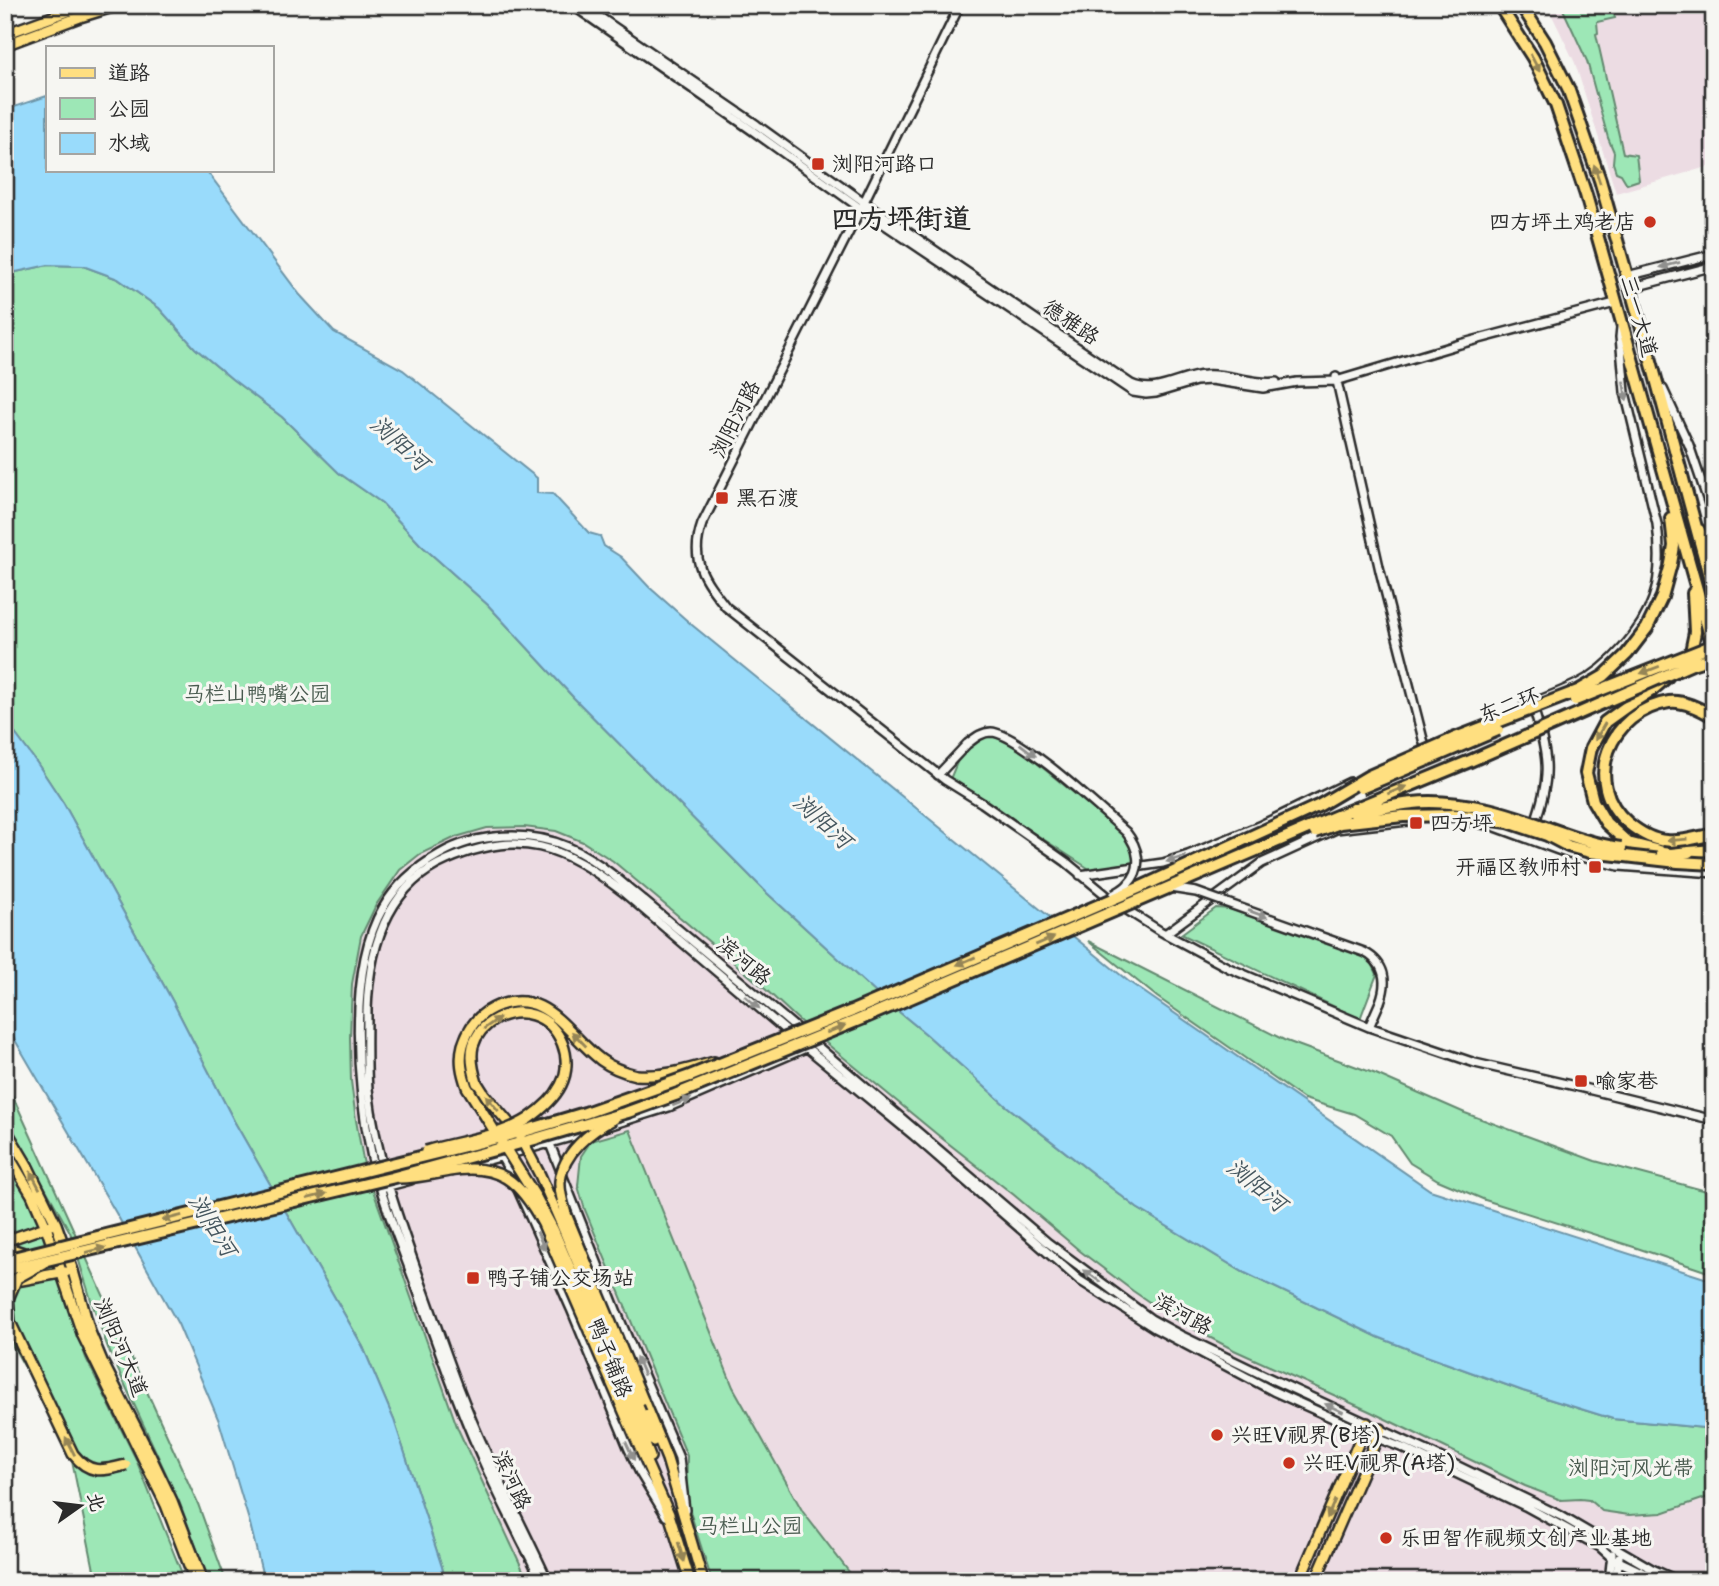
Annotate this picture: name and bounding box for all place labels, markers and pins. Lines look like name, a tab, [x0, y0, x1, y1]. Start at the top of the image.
place label: 浏阳河路口	[832, 150, 937, 178]
marker: 浏阳河路口	[810, 156, 826, 172]
place label: 四方坪土鸡老店	[1489, 208, 1636, 236]
marker: 四方坪土鸡老店	[1642, 214, 1658, 230]
place label: 黑石渡	[736, 484, 799, 512]
marker: 黑石渡	[714, 490, 730, 506]
place label: 四方坪	[1430, 809, 1493, 837]
marker: 四方坪	[1408, 815, 1424, 831]
place label: 开福区教师村	[1455, 853, 1581, 881]
marker: 开福区教师村	[1587, 859, 1603, 875]
place label: 喻家巷	[1595, 1067, 1658, 1095]
marker: 喻家巷	[1573, 1073, 1589, 1089]
place label: 鸭子铺公交场站	[487, 1264, 634, 1292]
marker: 鸭子铺公交场站	[465, 1270, 481, 1286]
place label: 兴旺V视界(B塔)	[1231, 1421, 1380, 1449]
marker: 兴旺V视界(B塔)	[1209, 1427, 1225, 1443]
place label: 兴旺V视界(A塔)	[1303, 1449, 1455, 1477]
marker: 兴旺V视界(A塔)	[1281, 1455, 1297, 1471]
place label: 乐田智作视频文创产业基地	[1400, 1524, 1652, 1552]
marker: 乐田智作视频文创产业基地	[1378, 1530, 1394, 1546]

